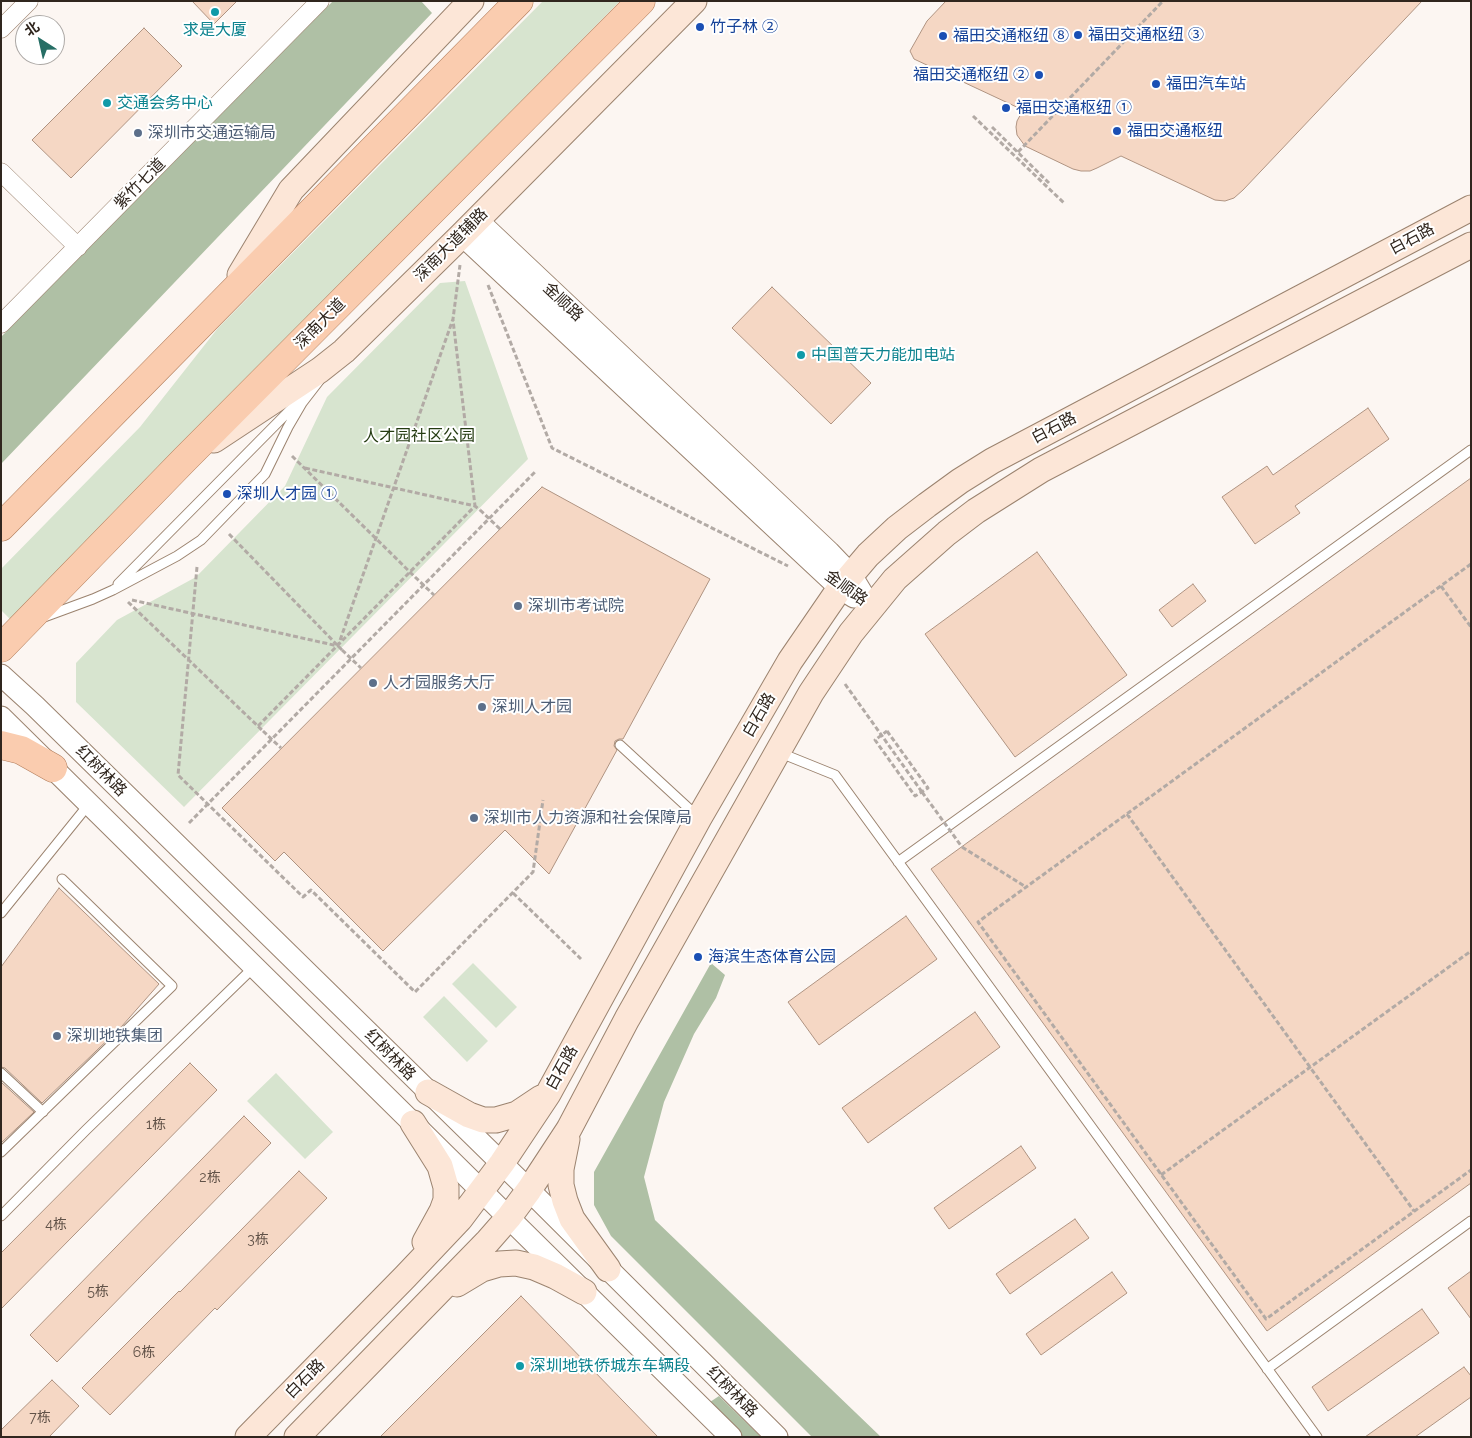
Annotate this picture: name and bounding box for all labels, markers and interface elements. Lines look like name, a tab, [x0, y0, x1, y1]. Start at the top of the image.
marker: 求是大厦	[209, 6, 221, 18]
north arrow	[15, 15, 65, 65]
place label: 竹子林 ②	[710, 17, 778, 37]
text: 北	[22, 18, 42, 39]
place label: 求是大厦	[183, 20, 247, 40]
marker: 竹子林 ②	[694, 21, 706, 33]
place label: 福田交通枢纽 ③	[1088, 25, 1204, 45]
place label: 福田交通枢纽 ⑧	[953, 26, 1069, 46]
marker: 福田交通枢纽 ③	[1072, 29, 1084, 41]
marker: 福田交通枢纽 ⑧	[937, 30, 949, 42]
place label: 福田交通枢纽 ②	[913, 65, 1029, 85]
marker: 福田交通枢纽 ②	[1033, 69, 1045, 81]
place label: 福田汽车站	[1166, 74, 1246, 94]
marker: 福田汽车站	[1150, 78, 1162, 90]
place label: 交通会务中心	[117, 93, 213, 113]
marker: 交通会务中心	[101, 97, 113, 109]
place label: 福田交通枢纽 ①	[1016, 98, 1132, 118]
marker: 福田交通枢纽 ①	[1000, 102, 1012, 114]
place label: 福田交通枢纽	[1127, 121, 1223, 141]
place label: 深圳市交通运输局	[148, 123, 276, 143]
marker: 福田交通枢纽	[1111, 125, 1123, 137]
marker: 深圳市交通运输局	[132, 127, 144, 139]
street label: 紫竹七道	[111, 155, 169, 213]
street label: 深南大道辅路	[410, 204, 492, 286]
street label: 白石路	[1386, 219, 1438, 259]
street label: 金顺路	[539, 279, 587, 325]
street label: 深南大道	[291, 295, 349, 353]
place label: 中国普天力能加电站	[811, 345, 955, 365]
marker: 中国普天力能加电站	[795, 349, 807, 361]
street label: 白石路	[1028, 408, 1080, 448]
park label: 人才园社区公园	[363, 426, 475, 446]
place label: 深圳人才园 ①	[237, 484, 337, 504]
marker: 深圳人才园 ①	[221, 488, 233, 500]
street label: 金顺路	[821, 566, 871, 610]
place label: 深圳市考试院	[528, 596, 624, 616]
marker: 深圳市考试院	[512, 600, 524, 612]
place label: 人才园服务大厅	[383, 673, 495, 693]
marker: 人才园服务大厅	[367, 677, 379, 689]
street label: 白石路	[739, 689, 779, 741]
place label: 深圳人才园	[492, 697, 572, 717]
marker: 深圳人才园	[476, 701, 488, 713]
street label: 红树林路	[72, 742, 130, 800]
place label: 深圳市人力资源和社会保障局	[484, 808, 692, 828]
marker: 深圳市人力资源和社会保障局	[468, 812, 480, 824]
place label: 海滨生态体育公园	[708, 947, 836, 967]
marker: 海滨生态体育公园	[692, 951, 704, 963]
place label: 深圳地铁集团	[67, 1026, 163, 1046]
street label: 红树林路	[361, 1026, 419, 1084]
marker: 深圳地铁集团	[51, 1030, 63, 1042]
street label: 白石路	[542, 1042, 582, 1094]
house number: 1栋	[146, 1117, 166, 1133]
house number: 2栋	[199, 1170, 221, 1186]
house number: 4栋	[45, 1217, 67, 1233]
house number: 3栋	[247, 1232, 269, 1248]
house number: 5栋	[87, 1284, 109, 1300]
house number: 6栋	[133, 1345, 155, 1361]
street label: 白石路	[281, 1355, 329, 1403]
place label: 深圳地铁侨城东车辆段	[530, 1356, 690, 1376]
marker: 深圳地铁侨城东车辆段	[514, 1360, 526, 1372]
street label: 红树林路	[703, 1363, 761, 1421]
house number: 7栋	[29, 1410, 51, 1426]

